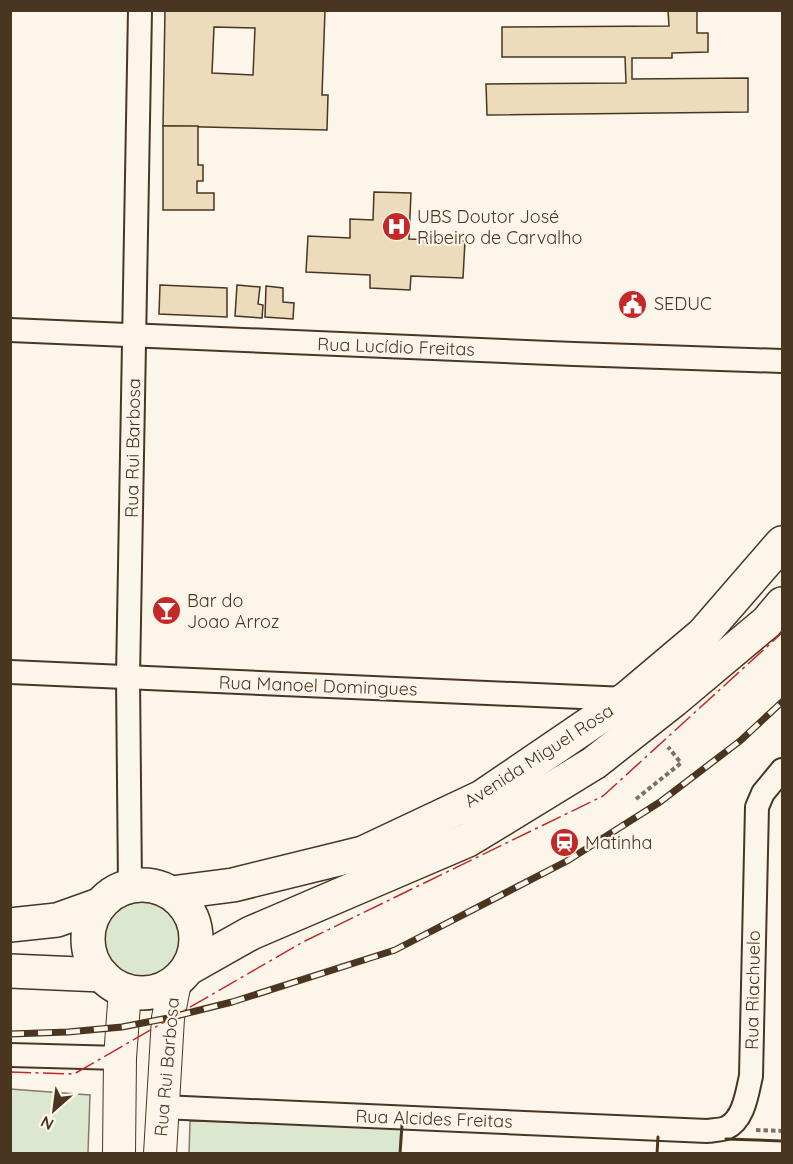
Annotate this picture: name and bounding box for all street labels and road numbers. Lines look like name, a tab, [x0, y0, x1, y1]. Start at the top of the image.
street label: Rua Lucídio Freitas	[317, 332, 475, 361]
street label: Rua Rui Barbosa	[120, 378, 145, 518]
street label: Rua Manoel Domingues	[218, 671, 418, 700]
street label: Avenida Miguel Rosa	[460, 699, 618, 812]
street label: Rua Riachuelo	[740, 930, 765, 1050]
street label: Rua Rui Barbosa	[149, 996, 184, 1138]
street label: Rua Alcides Freitas	[355, 1104, 513, 1133]

